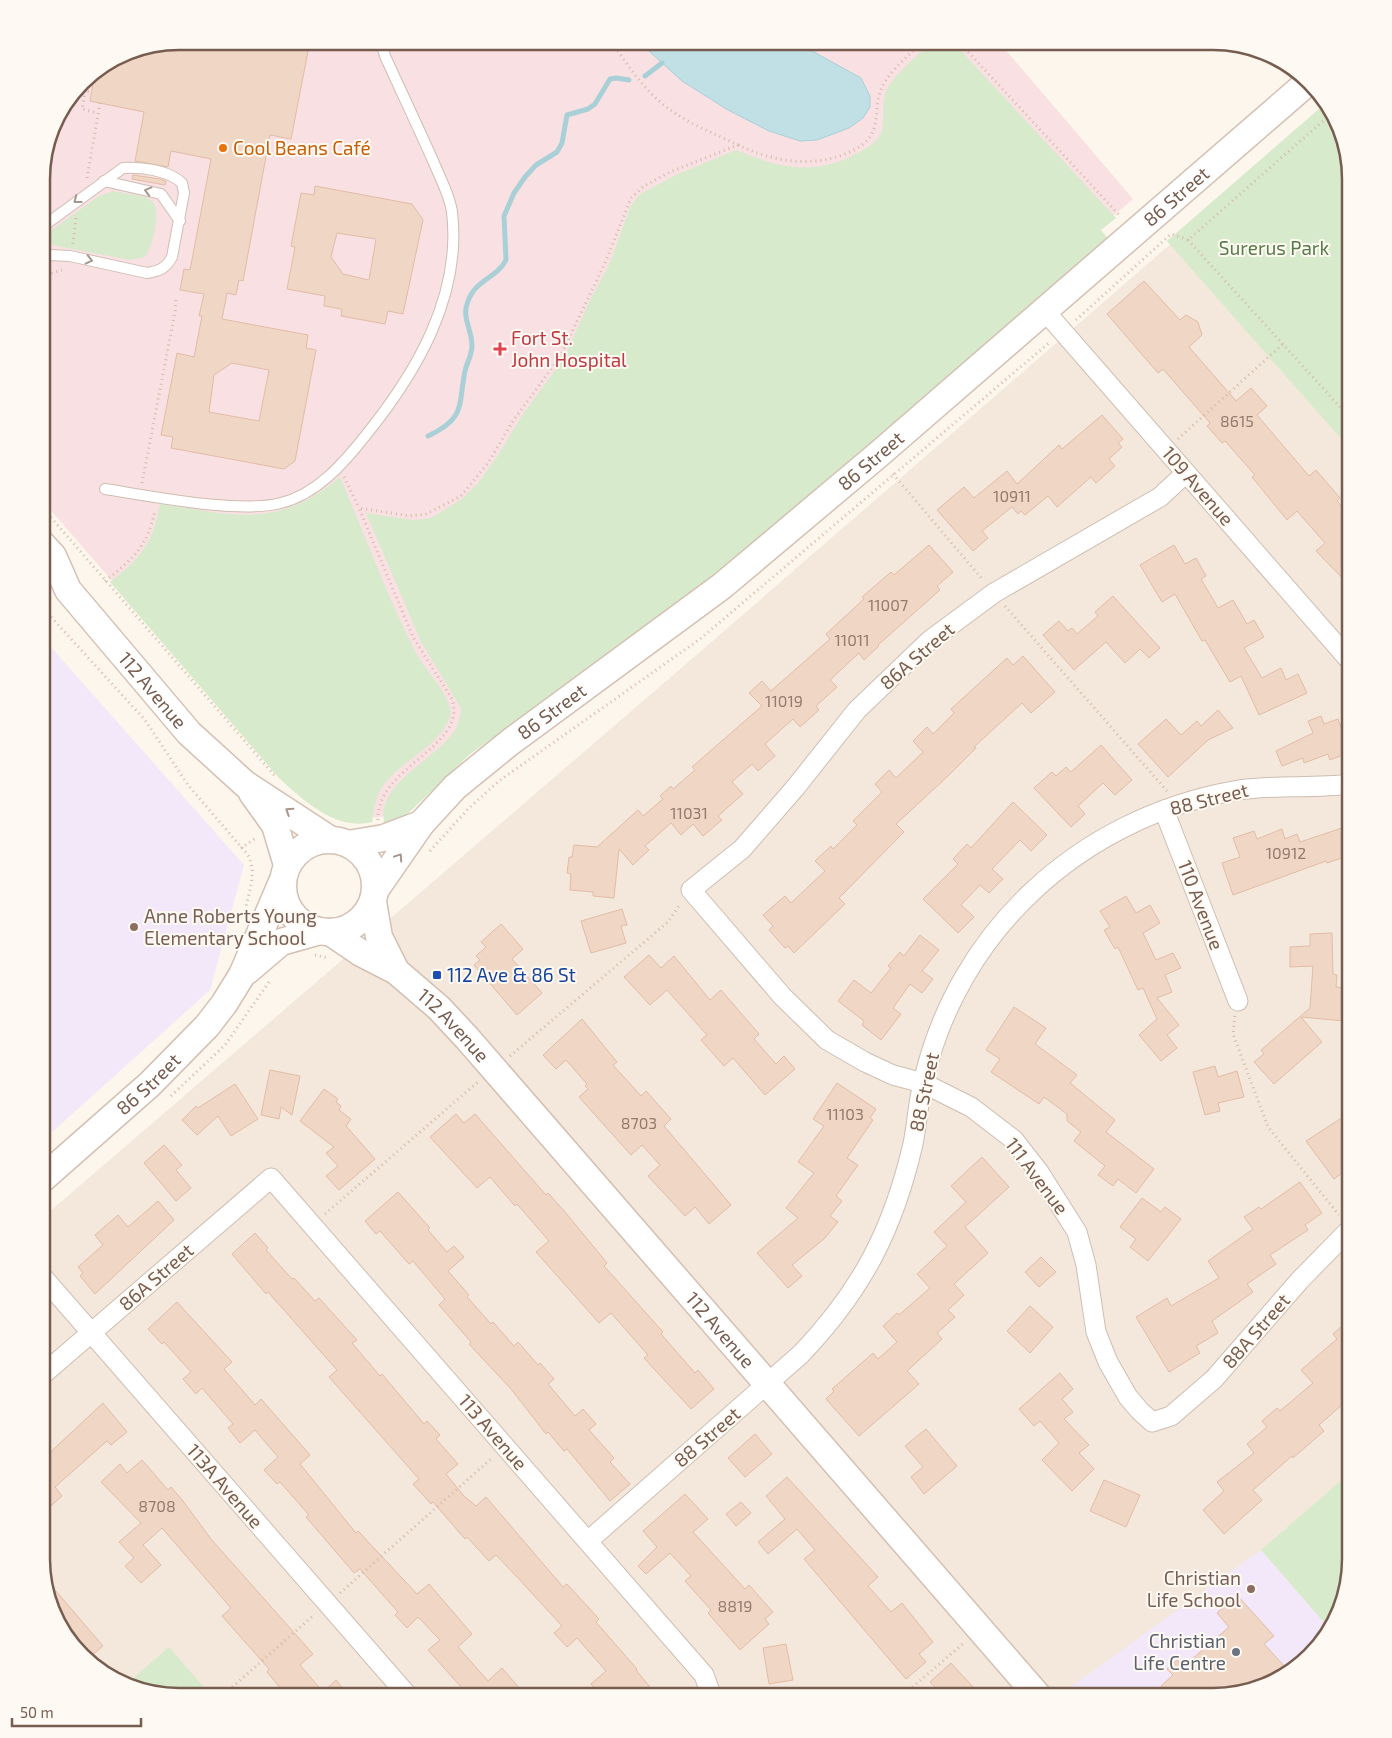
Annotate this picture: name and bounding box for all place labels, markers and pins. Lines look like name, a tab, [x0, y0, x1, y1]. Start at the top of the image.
place label: Cool Beans Café	[233, 136, 371, 159]
marker: Cool Beans Café	[217, 142, 229, 154]
place label: Fort St. John Hospital	[511, 326, 627, 371]
marker: Fort St. John Hospital	[493, 342, 507, 356]
place label: Anne Roberts Young Elementary School	[144, 904, 317, 949]
marker: Anne Roberts Young Elementary School	[128, 921, 140, 933]
place label: 112 Ave & 86 St	[447, 963, 576, 986]
marker: 112 Ave & 86 St	[431, 969, 443, 981]
place label: Christian Life School	[1147, 1566, 1241, 1611]
marker: Christian Life School	[1245, 1583, 1257, 1595]
place label: Christian Life Centre	[1133, 1629, 1226, 1674]
marker: Christian Life Centre	[1230, 1646, 1242, 1658]

